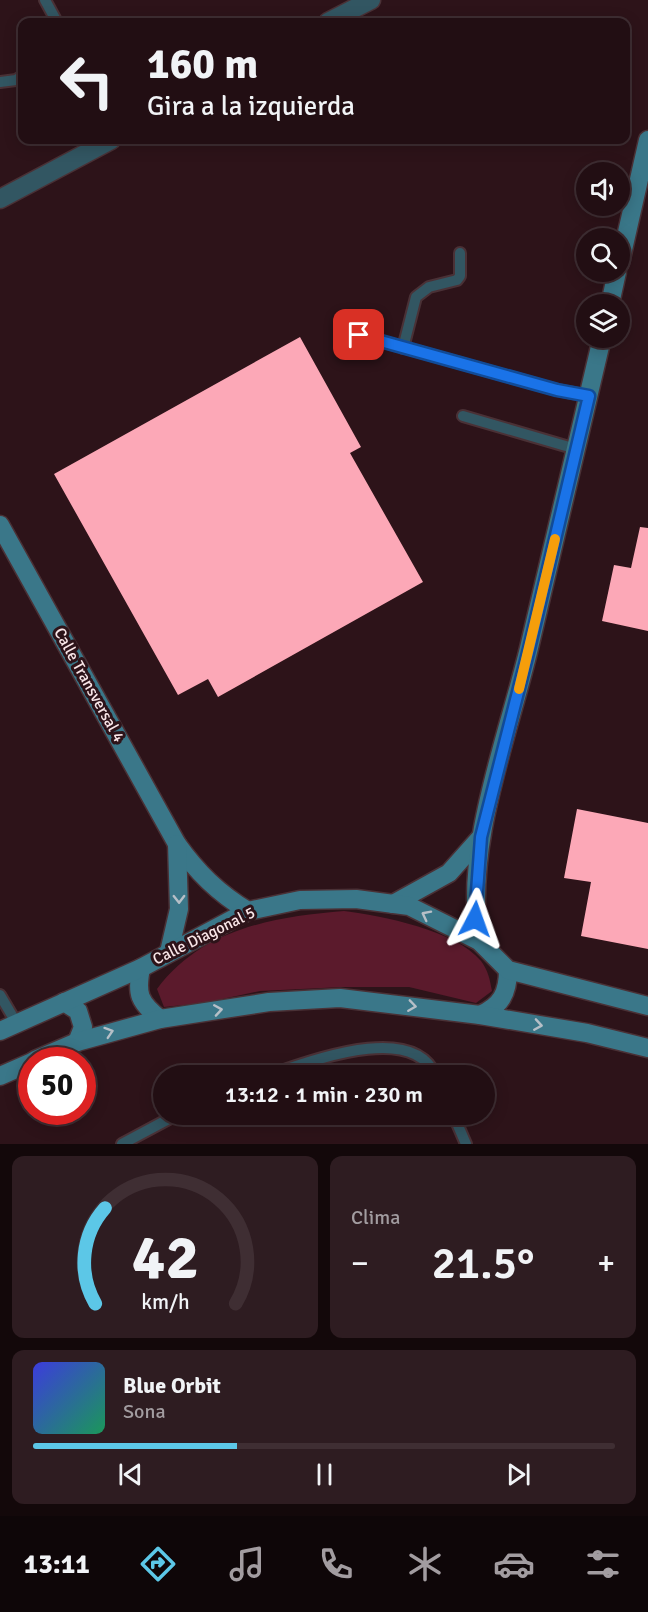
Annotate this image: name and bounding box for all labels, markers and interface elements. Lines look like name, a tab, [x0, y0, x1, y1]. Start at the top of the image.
text: 160 m	[147, 39, 258, 90]
icon: left	[48, 42, 126, 120]
text: Gira a la izquierda	[147, 90, 355, 123]
map controls	[576, 162, 630, 348]
button: sound	[576, 162, 630, 216]
button: search	[576, 228, 630, 282]
button: layers	[576, 294, 630, 348]
pin	[333, 309, 384, 360]
icon: arrive	[342, 318, 375, 351]
street label: Calle Transversal 4	[49, 624, 129, 746]
position arrow	[443, 887, 507, 951]
one-way arrow	[173, 894, 185, 903]
street label: Calle Diagonal 5	[150, 903, 258, 969]
one-way arrow	[421, 910, 432, 922]
one-way arrow	[408, 999, 417, 1011]
one-way arrow	[213, 1004, 223, 1017]
one-way arrow	[533, 1018, 543, 1031]
one-way arrow	[103, 1027, 114, 1039]
speed limit sign: 50	[18, 1047, 96, 1125]
text: 13:12 · 1 min · 230 m	[225, 1081, 423, 1108]
text: Clima	[351, 1205, 400, 1230]
text: 42	[131, 1219, 199, 1296]
text: 21.5°	[432, 1236, 534, 1291]
text: −	[351, 1243, 369, 1284]
text: +	[597, 1243, 615, 1284]
text: km/h	[141, 1289, 189, 1315]
text: Blue Orbit	[123, 1372, 221, 1399]
text: Sona	[123, 1399, 166, 1424]
icon: previous	[114, 1458, 147, 1491]
icon: pause	[308, 1458, 341, 1491]
icon: next	[502, 1458, 535, 1491]
icon: directions	[137, 1543, 179, 1585]
icon: music	[226, 1543, 268, 1585]
icon: phone	[315, 1543, 357, 1585]
icon: climate	[404, 1543, 446, 1585]
icon: car	[493, 1543, 535, 1585]
icon: filters	[582, 1543, 624, 1585]
text: 13:11	[24, 1548, 90, 1581]

